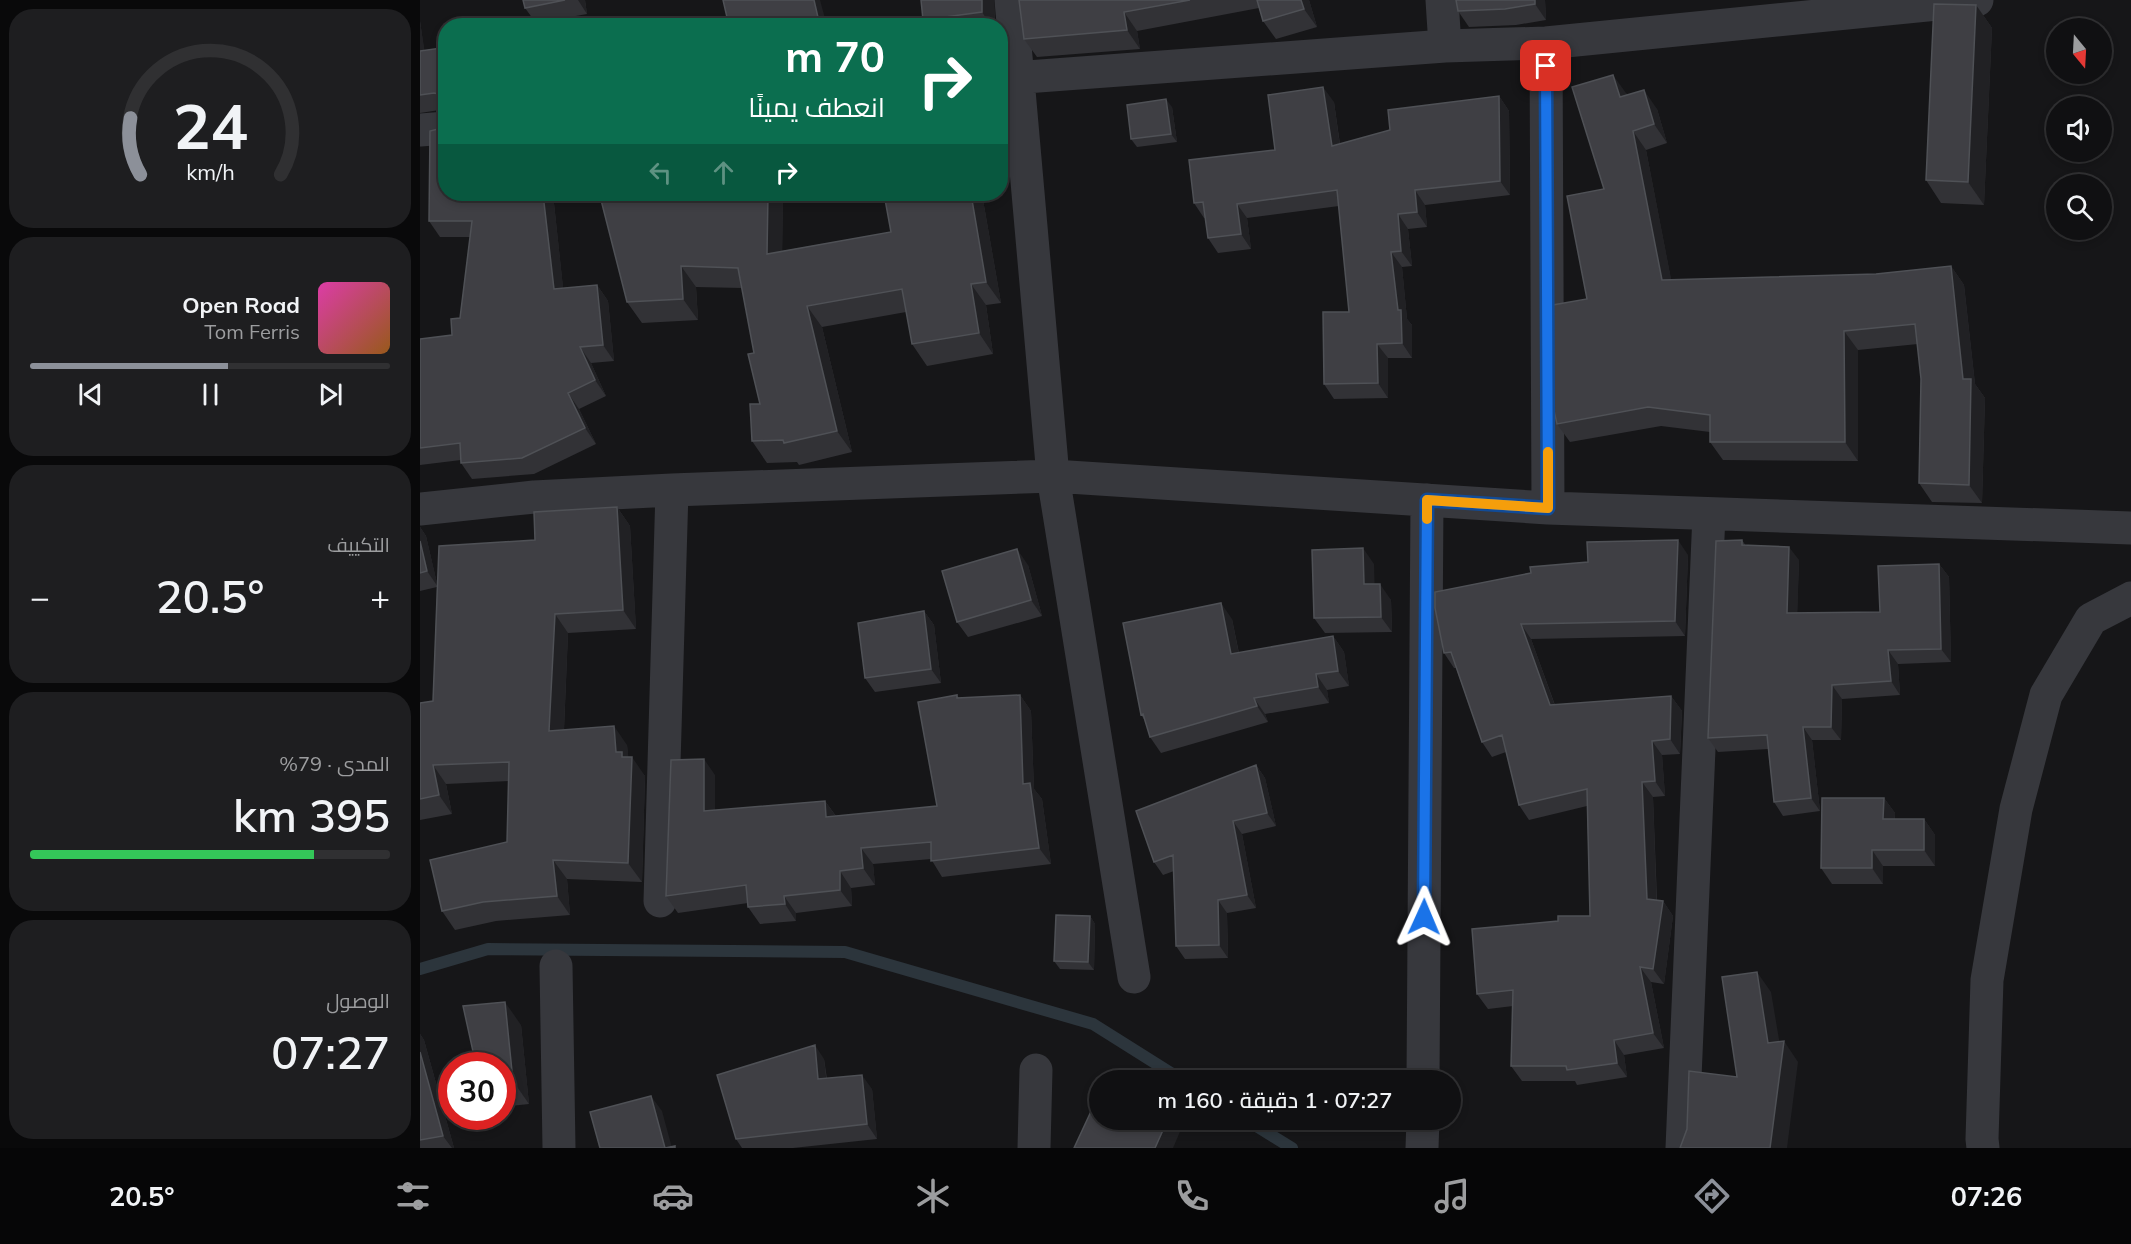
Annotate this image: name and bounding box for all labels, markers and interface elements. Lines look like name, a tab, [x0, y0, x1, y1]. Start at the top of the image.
north arrow	[2046, 18, 2112, 84]
map controls	[2046, 18, 2112, 240]
text: 70 m	[785, 30, 885, 83]
pin	[1520, 40, 1571, 91]
icon: right	[906, 42, 984, 120]
icon: arrive	[1529, 49, 1562, 82]
text: 24	[173, 87, 247, 166]
text: انعطف يمينًا	[748, 90, 885, 124]
button: sound	[2046, 96, 2112, 162]
icon: left	[644, 156, 677, 189]
icon: ahead	[707, 156, 740, 189]
icon: right	[770, 156, 803, 189]
text: km/h	[186, 159, 234, 186]
button: search	[2046, 174, 2112, 240]
text: Open Road	[182, 291, 300, 319]
text: Tom Ferris	[204, 319, 300, 344]
icon: previous	[74, 378, 107, 411]
icon: pause	[194, 378, 227, 411]
icon: next	[314, 378, 347, 411]
text: التكييف	[327, 532, 390, 557]
text: 20.5°	[156, 568, 264, 624]
text: −	[30, 576, 50, 617]
text: +	[370, 576, 390, 617]
text: المدى · 79%	[279, 751, 390, 776]
text: 395 km	[233, 787, 390, 843]
position arrow	[1392, 885, 1456, 949]
text: الوصول	[326, 988, 390, 1013]
text: 07:27	[271, 1024, 390, 1080]
speed limit sign: 30	[438, 1052, 516, 1130]
text: 07:27 · 1 دقيقة · 160 m	[1158, 1086, 1392, 1114]
icon: filters	[392, 1175, 434, 1217]
icon: car	[652, 1175, 694, 1217]
icon: climate	[912, 1175, 954, 1217]
icon: phone	[1171, 1175, 1213, 1217]
icon: music	[1431, 1175, 1473, 1217]
icon: directions	[1691, 1175, 1733, 1217]
text: 20.5°	[109, 1179, 175, 1213]
text: 07:26	[1951, 1179, 2022, 1213]

